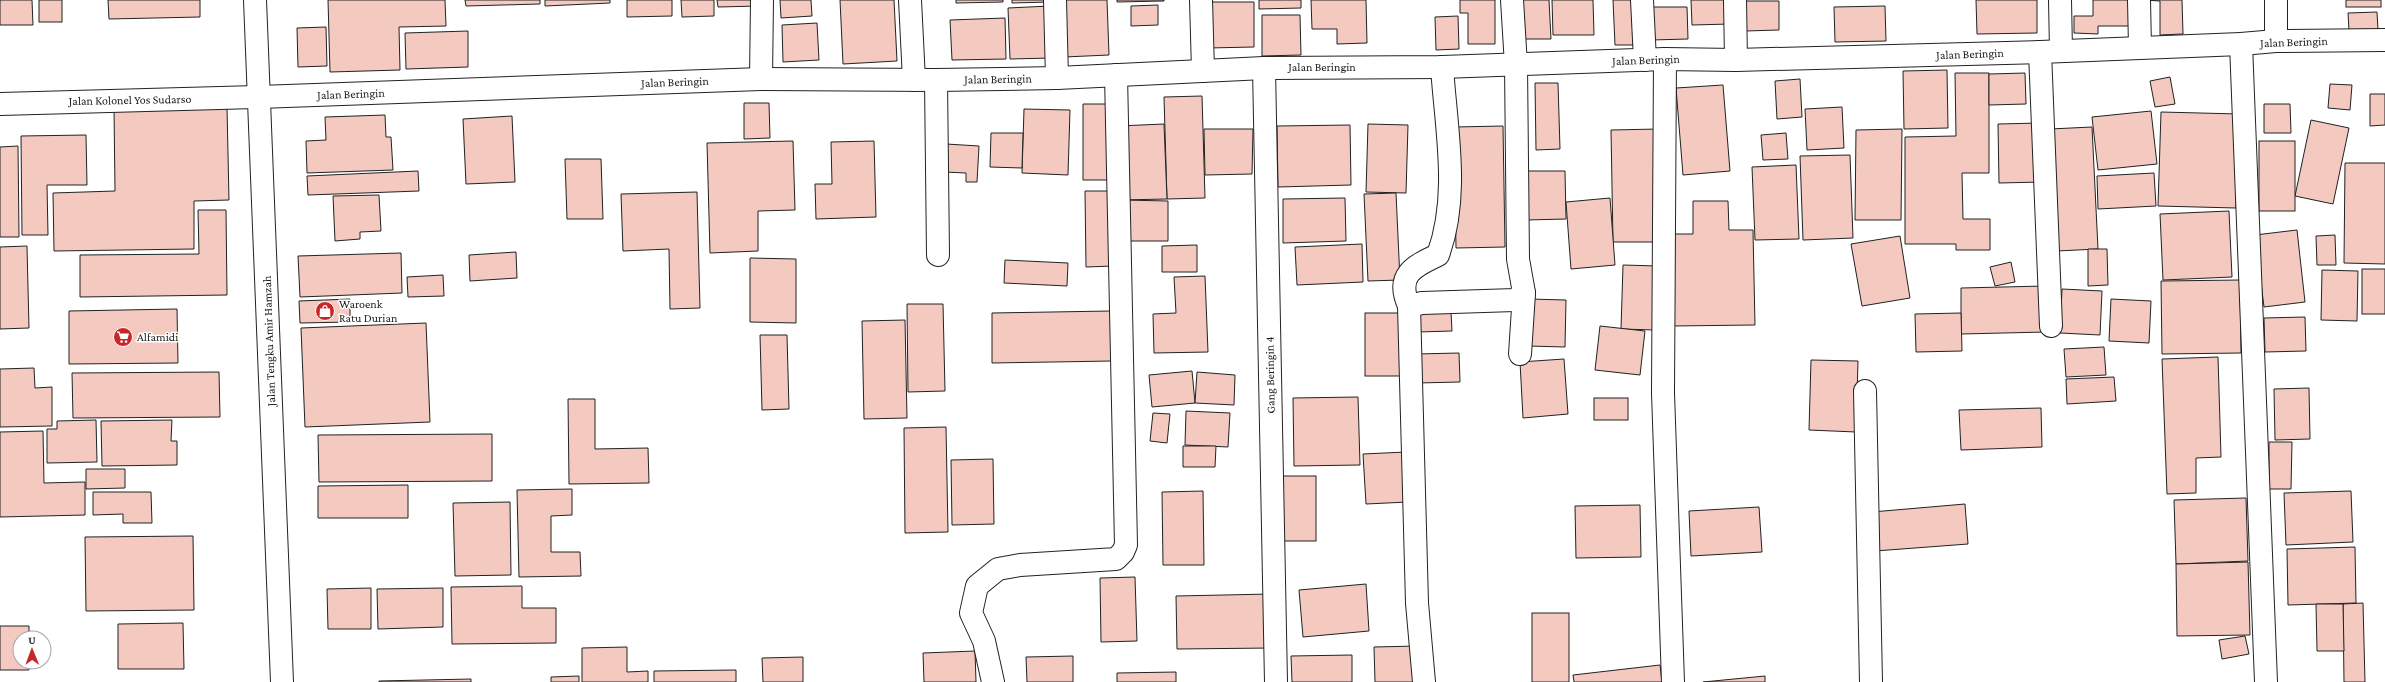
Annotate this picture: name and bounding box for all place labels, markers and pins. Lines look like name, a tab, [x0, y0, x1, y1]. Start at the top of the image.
place label: Waroenk Ratu Durian	[339, 297, 398, 325]
shop icon: Waroenk Ratu Durian	[314, 300, 336, 322]
supermarket icon: Alfamidi	[112, 326, 134, 348]
place label: Alfamidi	[137, 330, 178, 344]

